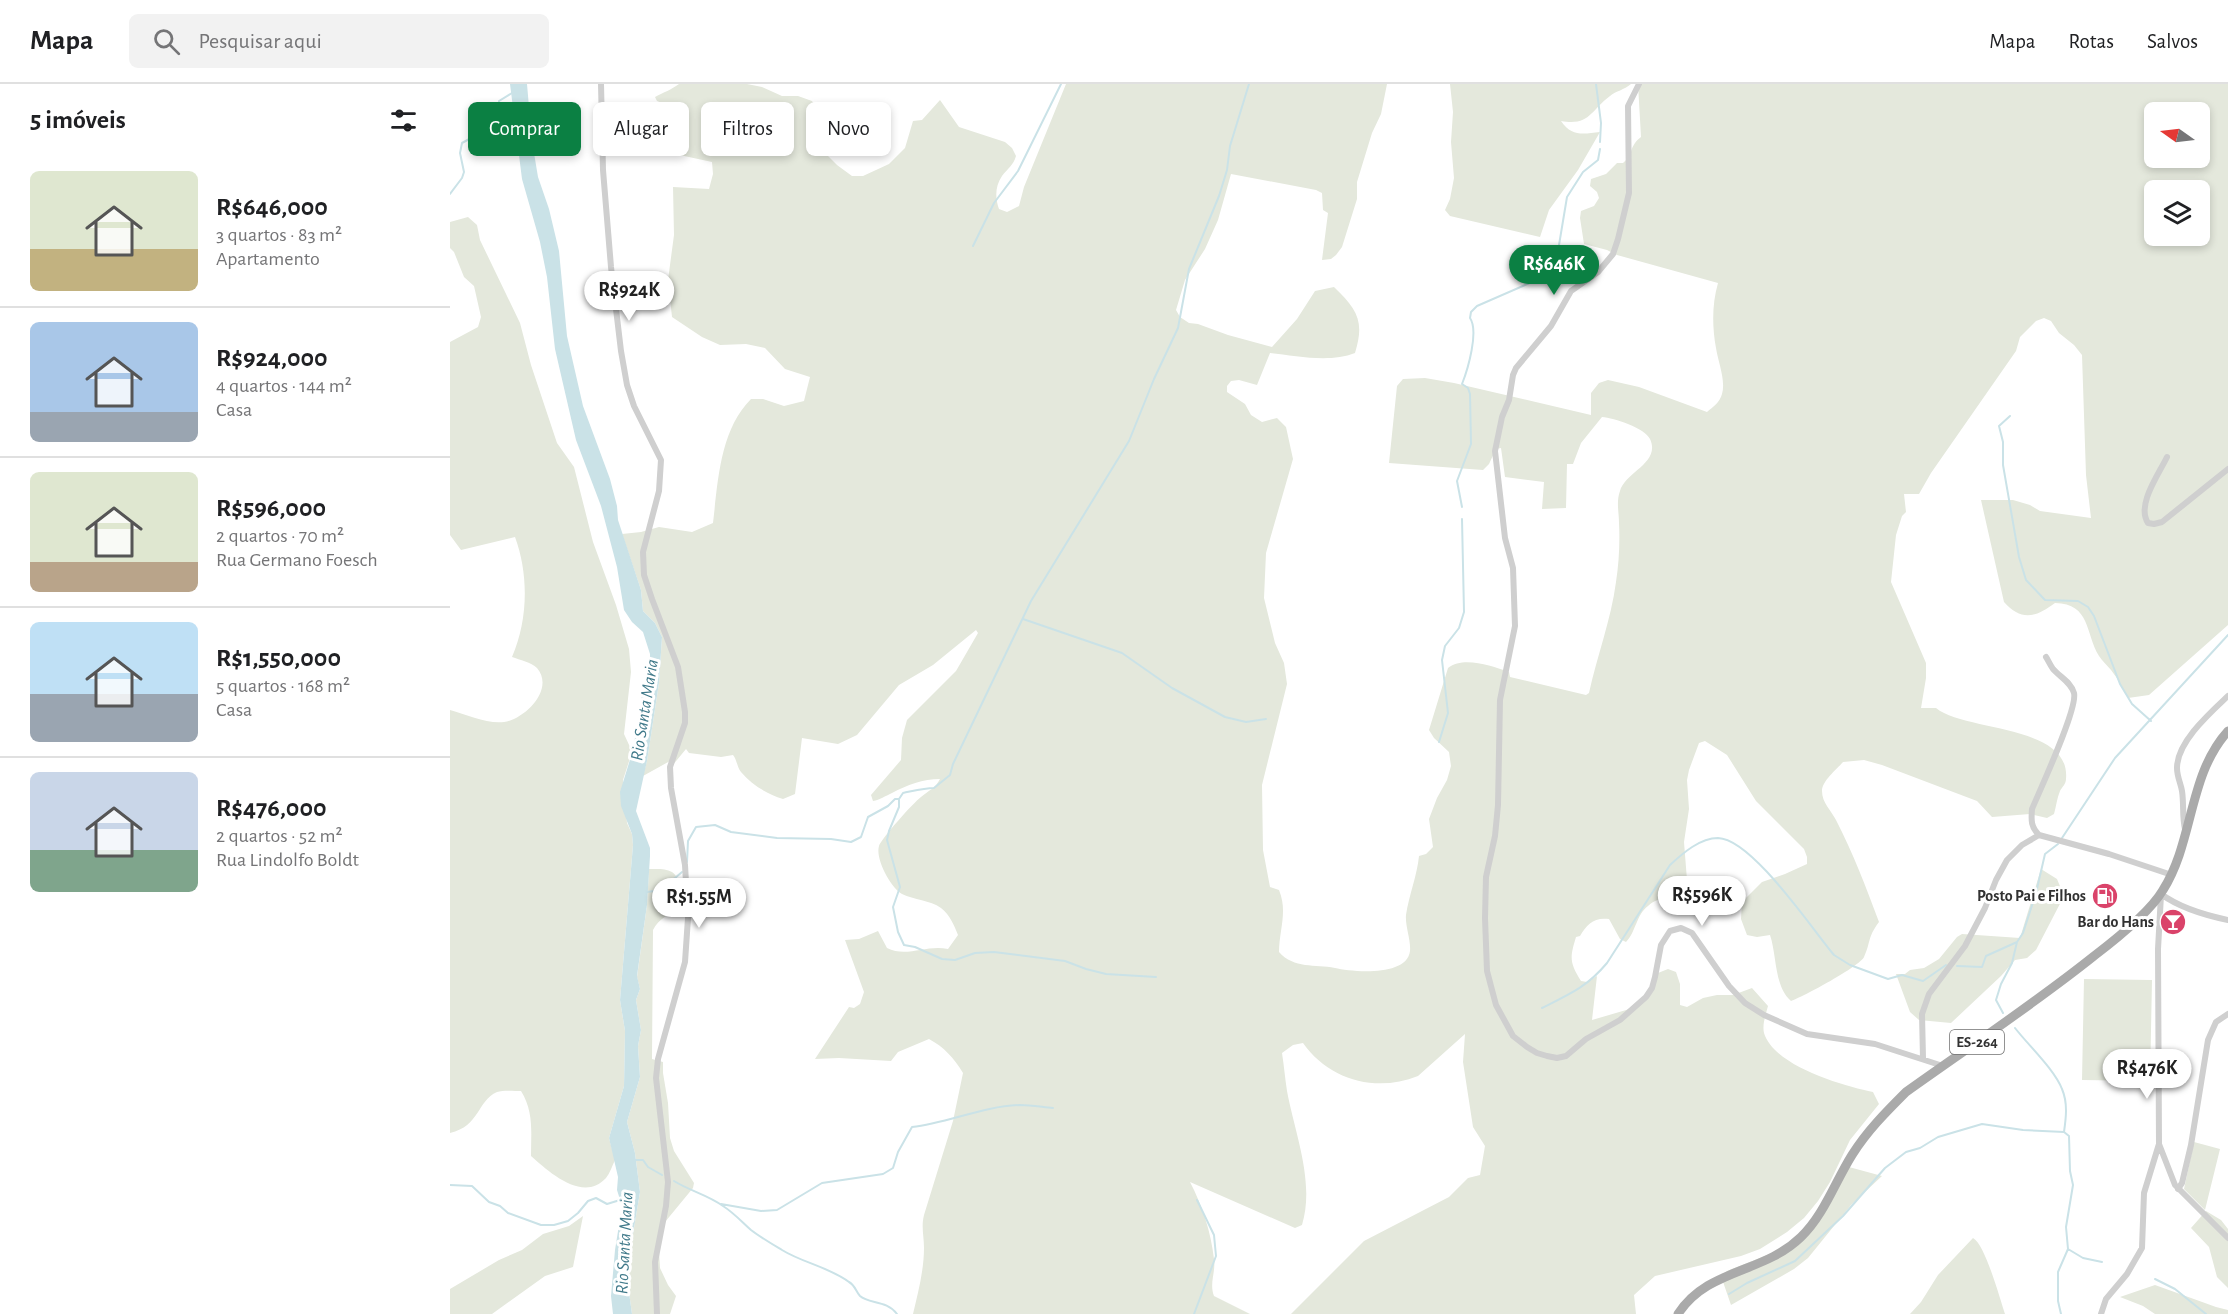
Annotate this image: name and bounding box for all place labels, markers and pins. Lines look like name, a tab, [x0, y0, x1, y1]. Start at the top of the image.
pin: R$646K	[1505, 245, 1603, 296]
pin: R$924K	[580, 271, 678, 322]
pin: R$596K	[1653, 876, 1751, 927]
pin: R$1.55M	[644, 878, 754, 929]
fuel station icon: Posto Pai e Filhos	[2090, 881, 2120, 911]
place label: Posto Pai e Filhos	[1977, 888, 2086, 904]
bar icon: Bar do Hans	[2158, 907, 2188, 937]
place label: Bar do Hans	[2077, 914, 2154, 930]
pin: R$476K	[2098, 1049, 2196, 1100]

